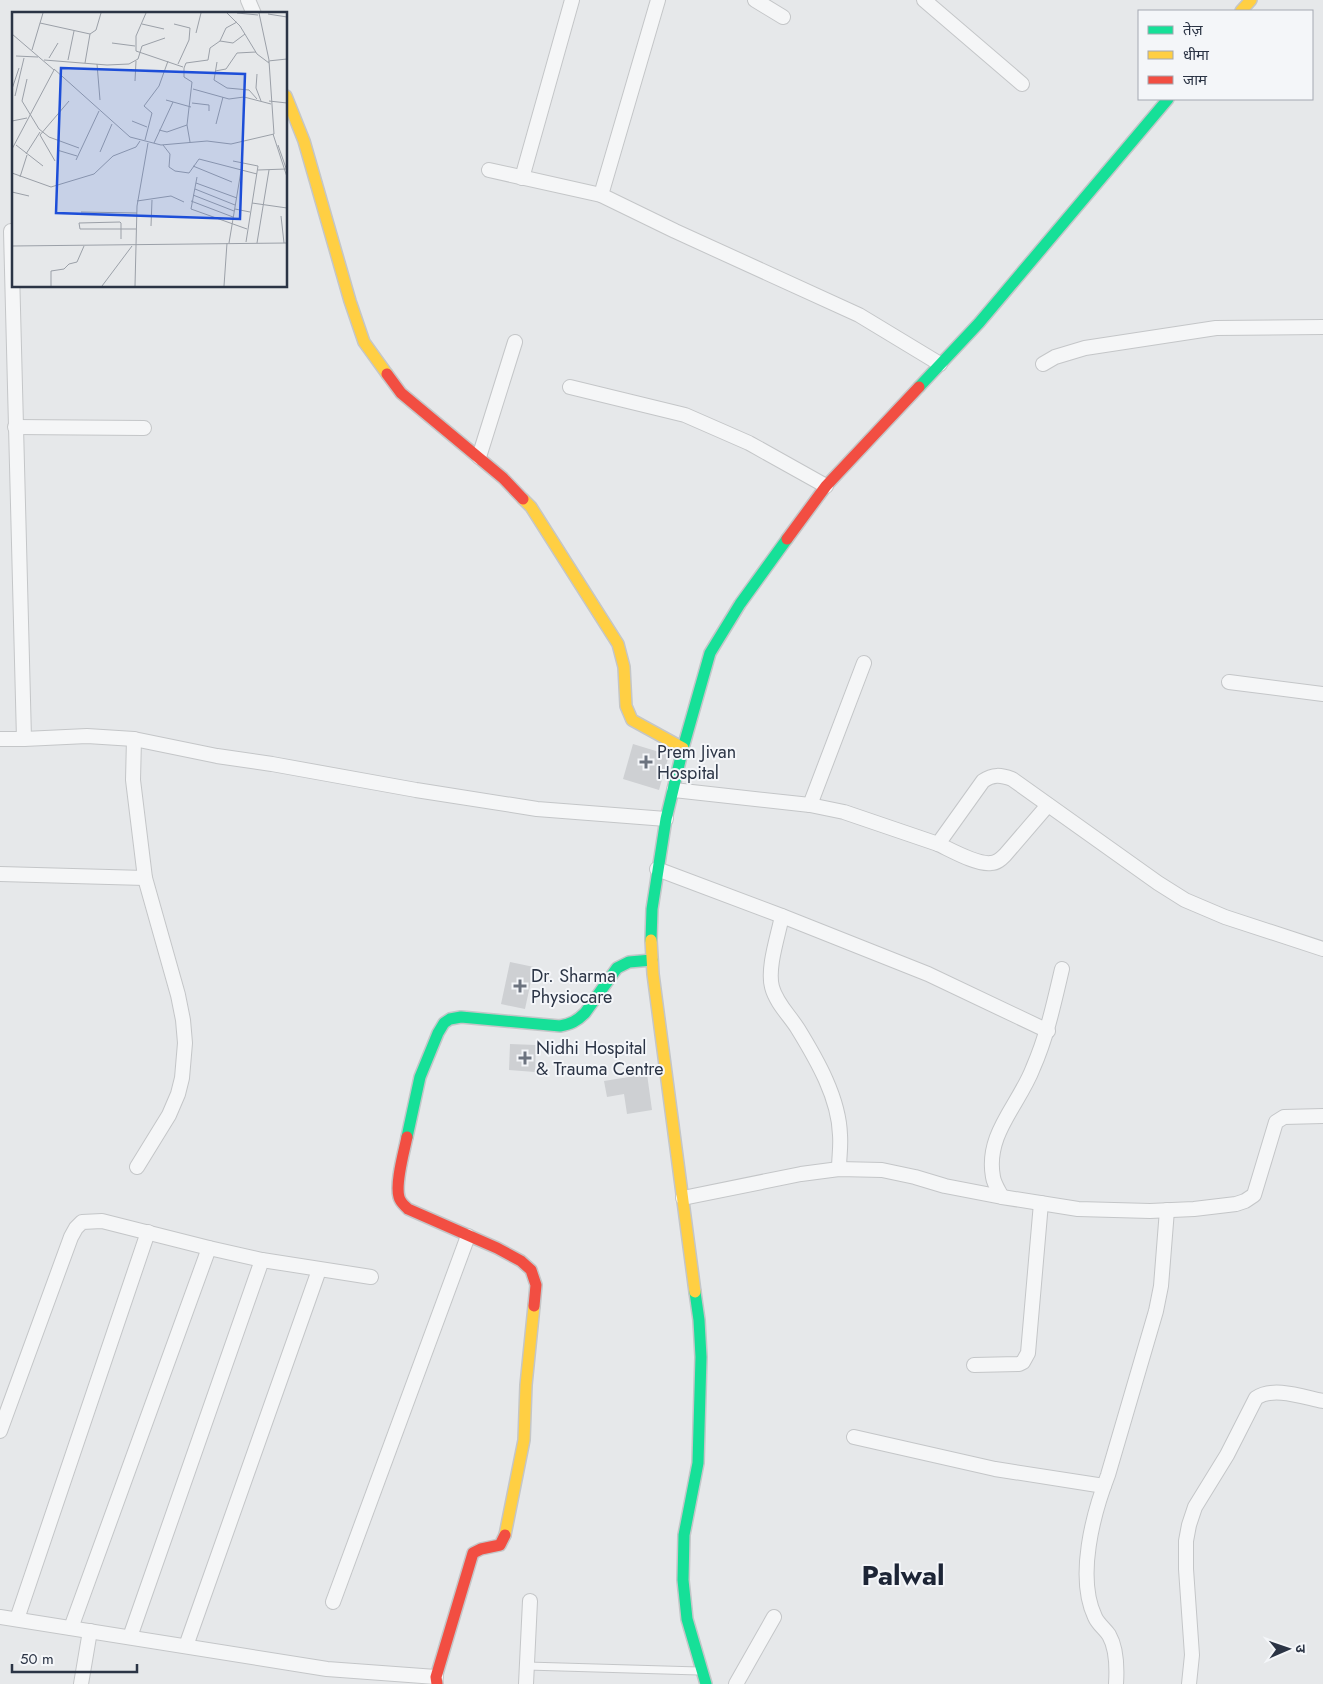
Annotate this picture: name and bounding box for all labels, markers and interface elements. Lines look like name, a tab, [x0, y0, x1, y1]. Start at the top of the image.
legend	[1138, 10, 1313, 100]
inset map	[12, 12, 288, 288]
text: तेज़	[1183, 19, 1204, 41]
text: धीमा	[1183, 44, 1210, 66]
text: जाम	[1183, 69, 1208, 91]
place label: Prem Jivan Hospital	[657, 739, 736, 786]
marker: Prem Jivan Hospital	[639, 755, 653, 769]
place label: Dr. Sharma Physiocare	[531, 963, 616, 1010]
marker: Dr. Sharma Physiocare	[513, 979, 527, 993]
place label: Nidhi Hospital & Trauma Centre	[536, 1035, 663, 1082]
marker: Nidhi Hospital & Trauma Centre	[518, 1051, 532, 1065]
district label: Palwal	[861, 1555, 945, 1596]
north arrow	[1263, 1624, 1313, 1674]
scale bar	[12, 1642, 138, 1674]
text: उ	[1291, 1644, 1311, 1654]
text: 50 m	[20, 1648, 54, 1670]

